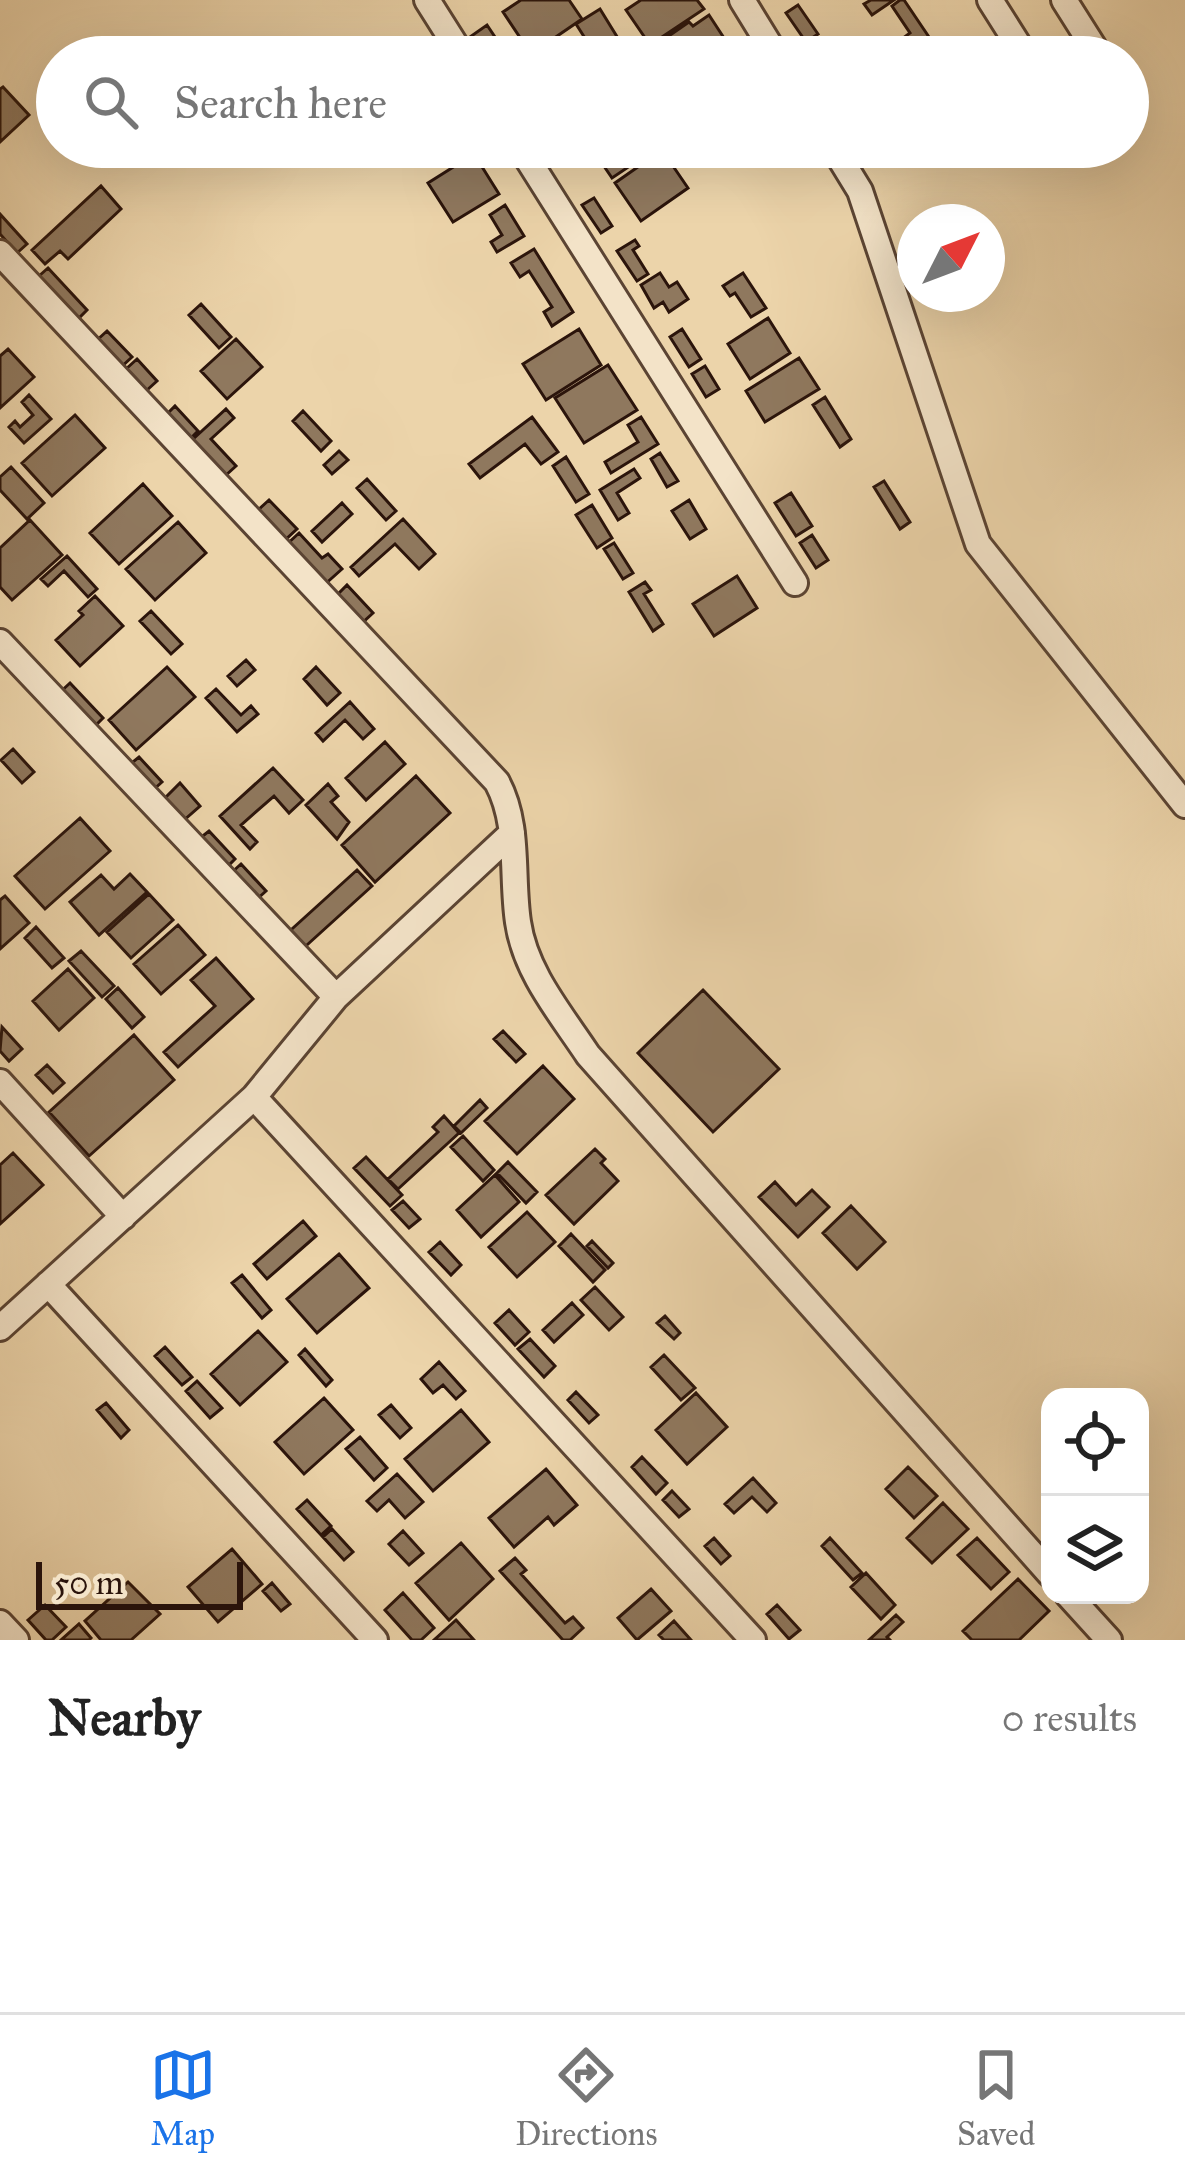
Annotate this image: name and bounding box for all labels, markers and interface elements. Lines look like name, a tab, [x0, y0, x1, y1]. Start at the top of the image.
search box	[36, 36, 1149, 168]
icon: search	[78, 69, 144, 135]
text: Search here	[174, 75, 387, 130]
north arrow	[897, 204, 1005, 312]
map controls	[1041, 1388, 1149, 1604]
button: locate	[1041, 1388, 1149, 1496]
button: layers	[1041, 1496, 1149, 1604]
scale bar	[36, 1556, 243, 1609]
text: 50 m	[54, 1563, 123, 1603]
text: Nearby	[48, 1687, 200, 1749]
text: 0 results	[1002, 1694, 1137, 1742]
tab: Map	[150, 2042, 216, 2154]
tab: Directions	[515, 2042, 657, 2154]
tab: Saved	[957, 2042, 1035, 2154]

